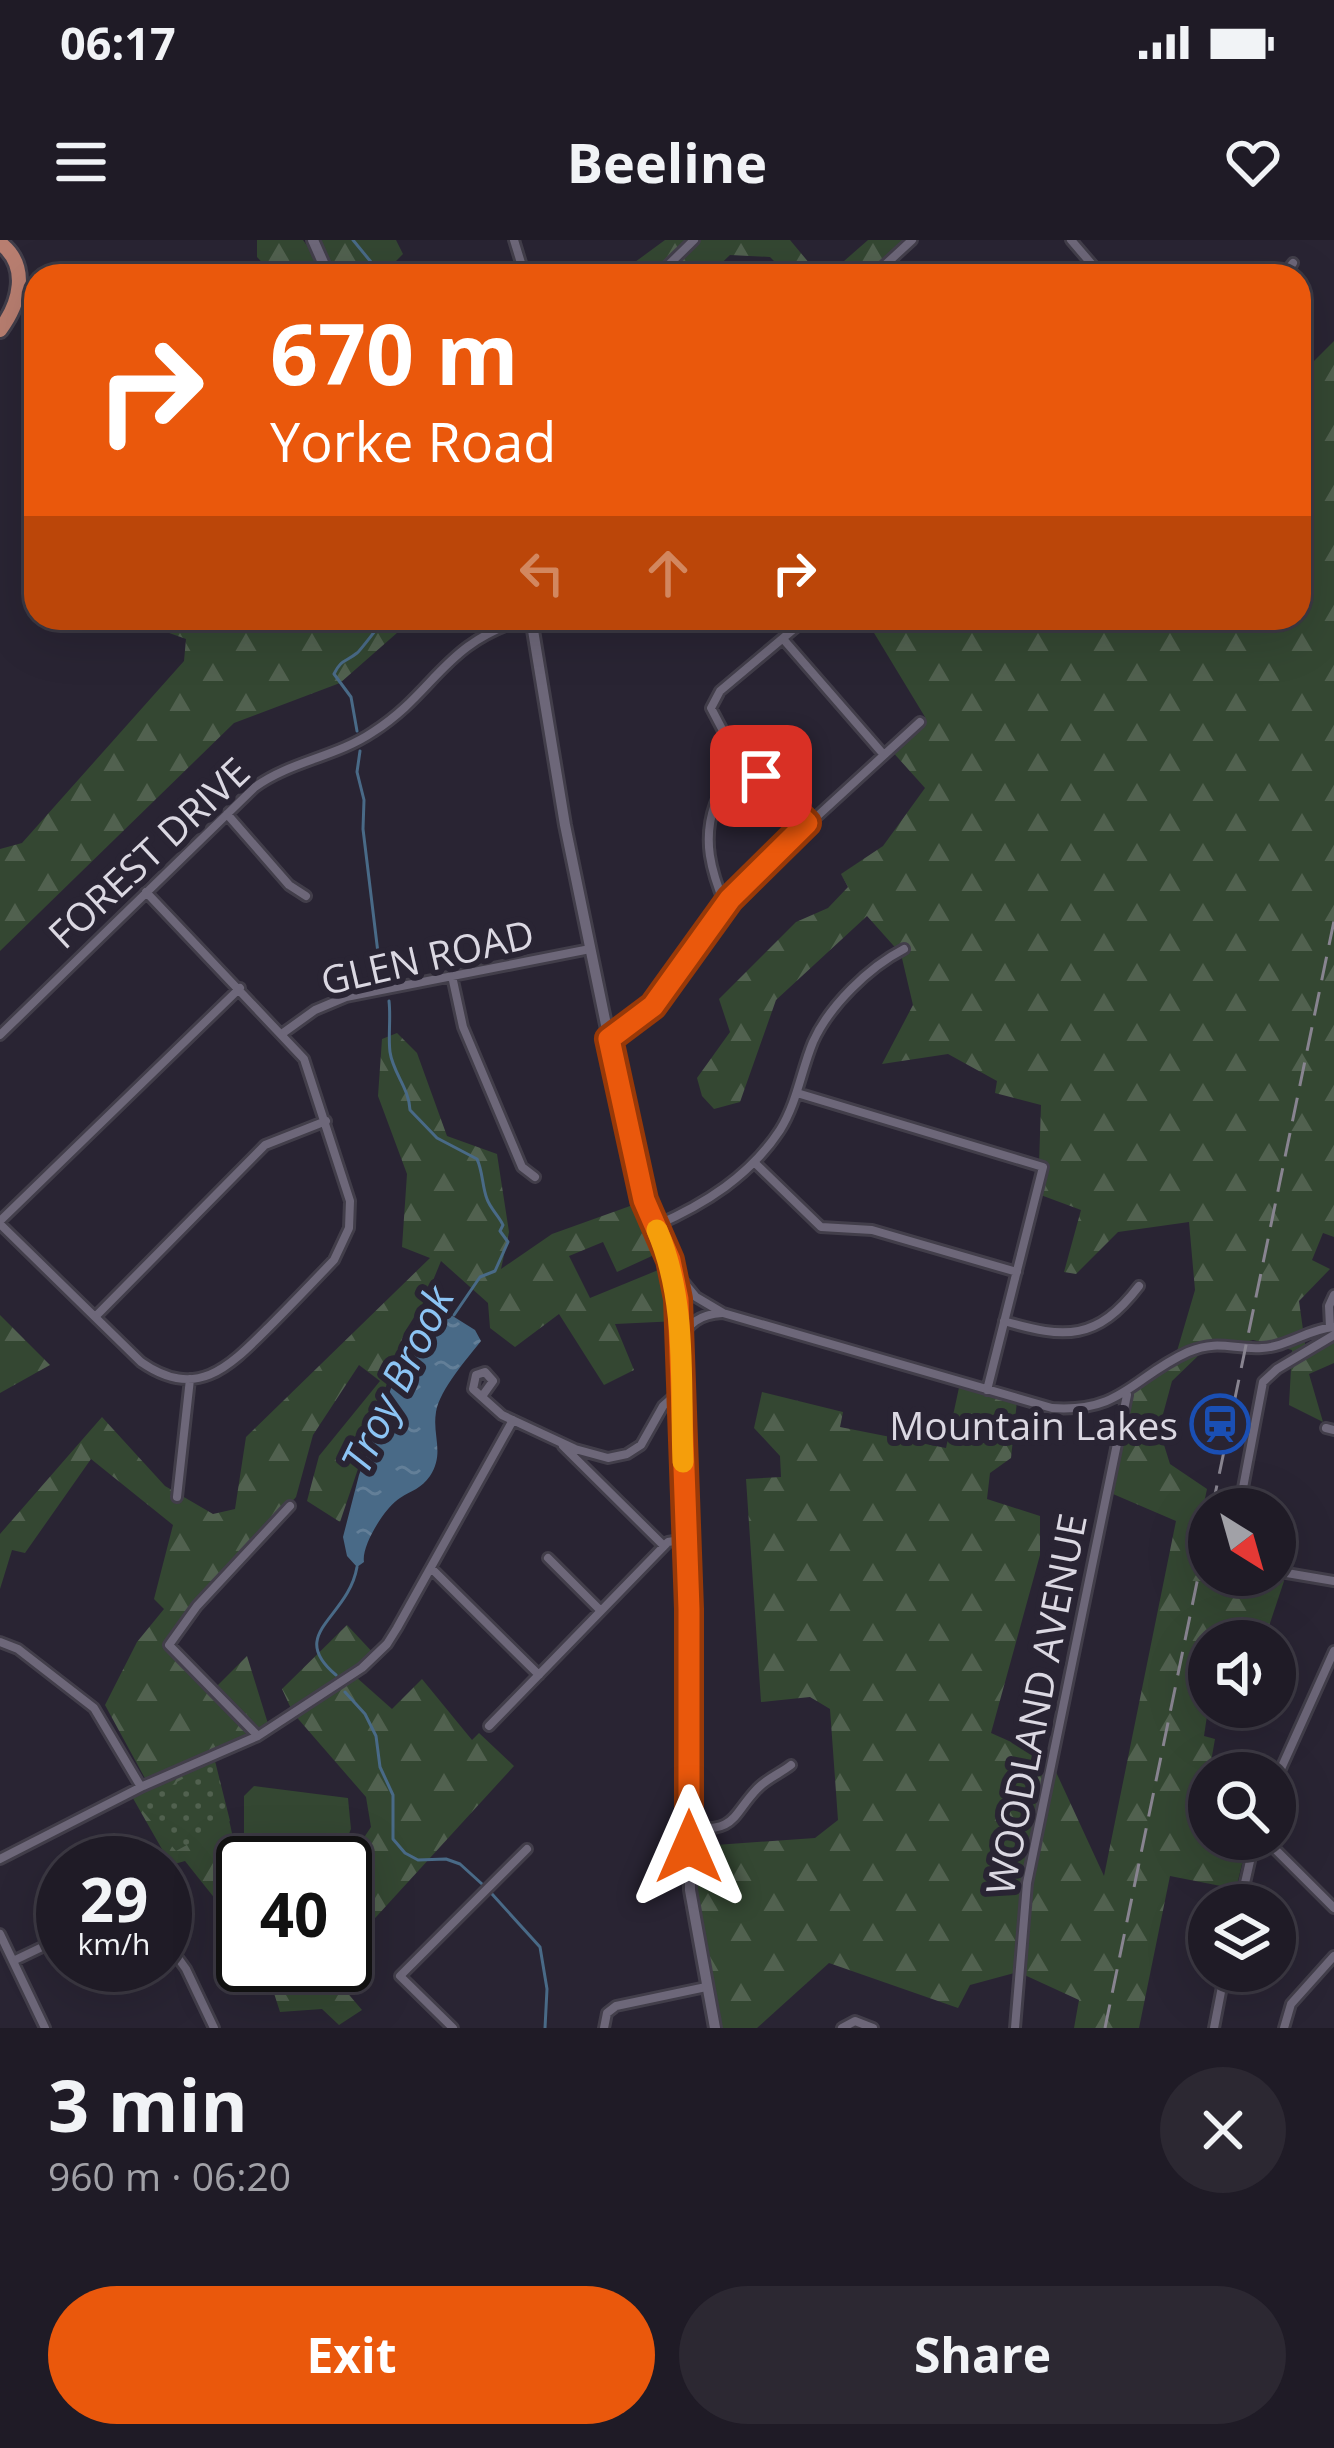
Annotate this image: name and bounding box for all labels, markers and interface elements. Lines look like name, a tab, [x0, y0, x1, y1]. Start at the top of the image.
text: 06:17	[60, 12, 176, 73]
text: Beeline	[567, 125, 767, 199]
icon: menu	[48, 129, 114, 195]
icon: heart	[1220, 129, 1286, 195]
text: 670 m	[270, 295, 518, 410]
icon: right	[72, 312, 228, 468]
text: Yorke Road	[270, 404, 556, 478]
icon: left	[509, 540, 575, 606]
icon: ahead	[635, 540, 701, 606]
icon: right	[761, 540, 827, 606]
pin	[710, 725, 812, 827]
icon: arrive	[728, 743, 794, 809]
street label: FOREST DRIVE	[36, 745, 260, 959]
street label: GLEN ROAD	[315, 906, 539, 1006]
water label: Troy Brook	[326, 1275, 466, 1482]
station icon: Mountain Lakes	[1189, 1393, 1251, 1455]
place label: Mountain Lakes	[889, 1398, 1178, 1451]
north arrow	[1188, 1488, 1296, 1596]
map controls	[1188, 1488, 1296, 1992]
street label: WOODLAND AVENUE	[972, 1509, 1098, 1899]
button: sound	[1188, 1620, 1296, 1728]
button: search	[1188, 1752, 1296, 1860]
position arrow	[626, 1784, 752, 1910]
speed limit sign: 40	[216, 1836, 372, 1992]
text: 29	[80, 1858, 148, 1940]
button: layers	[1188, 1884, 1296, 1992]
text: km/h	[78, 1923, 150, 1964]
text: 3 min	[48, 2055, 248, 2153]
button: close	[1160, 2067, 1286, 2193]
text: 960 m · 06:20	[48, 2149, 291, 2202]
button: Exit	[48, 2286, 655, 2424]
button: Share	[679, 2286, 1286, 2424]

